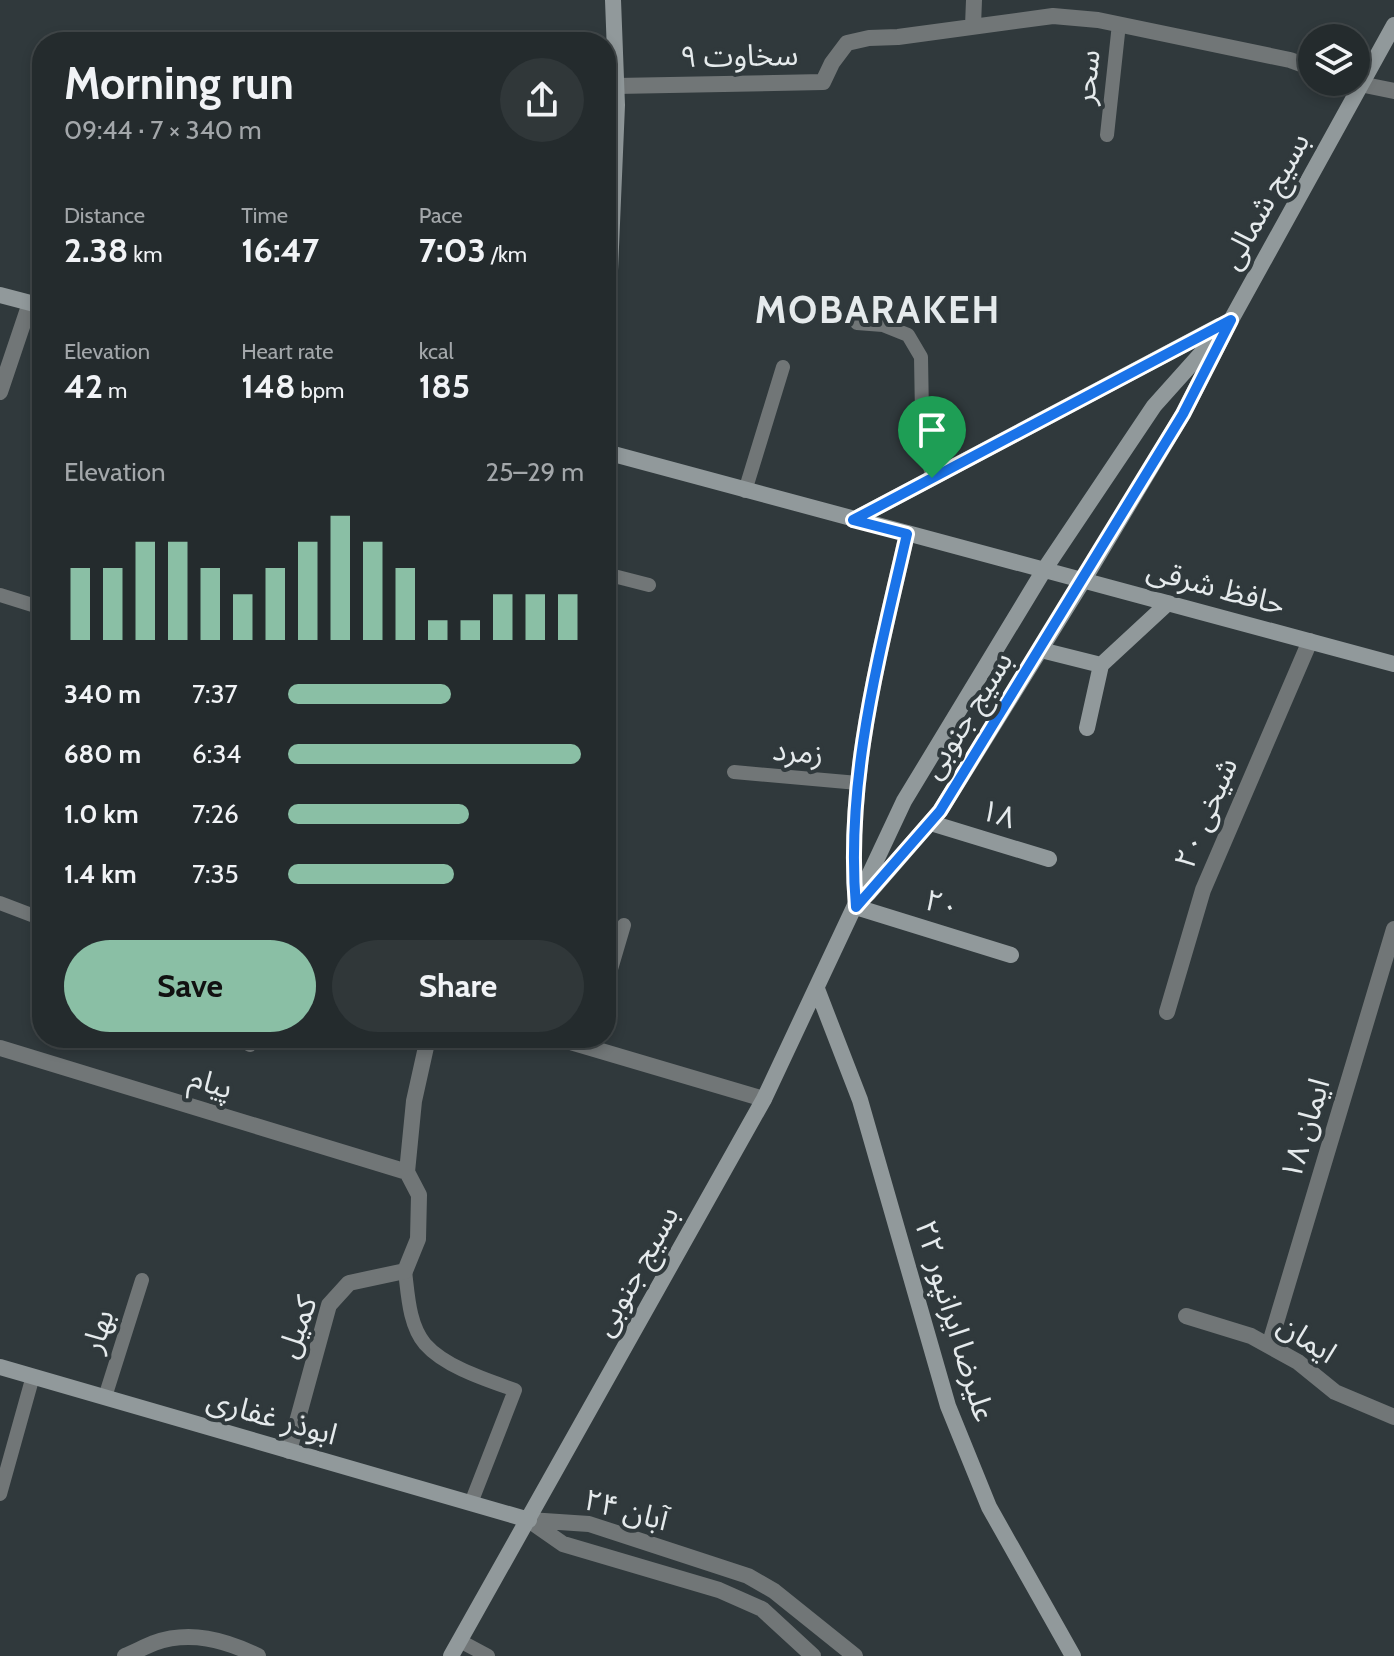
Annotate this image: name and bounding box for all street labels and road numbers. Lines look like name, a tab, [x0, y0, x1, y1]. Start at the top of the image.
street label: سخاوت ۹	[679, 36, 799, 75]
street label: سحر	[1065, 48, 1108, 107]
street label: بسیج شمالی	[1212, 126, 1321, 277]
street label: حافظ شرقی	[1143, 550, 1289, 623]
street label: بسیج جنوبی	[913, 644, 1024, 787]
street label: زمرد	[771, 731, 825, 772]
street label: شیخی ۲۰	[1166, 752, 1245, 874]
street label: ۱۸	[976, 791, 1020, 836]
street label: ۲۰	[920, 881, 964, 926]
street label: پیام	[184, 1058, 237, 1110]
street label: ایمان ۱۸	[1272, 1074, 1337, 1184]
street label: بسیج جنوبی	[585, 1199, 690, 1344]
street label: علیرضا ایرانپور ۲۲	[906, 1216, 1004, 1426]
street label: کمیل	[268, 1290, 325, 1363]
street label: بهار	[73, 1305, 122, 1358]
street label: ایمان	[1271, 1306, 1344, 1371]
street label: ابوذر غفاری	[203, 1380, 342, 1453]
street label: آبان ۲۴	[580, 1481, 673, 1539]

